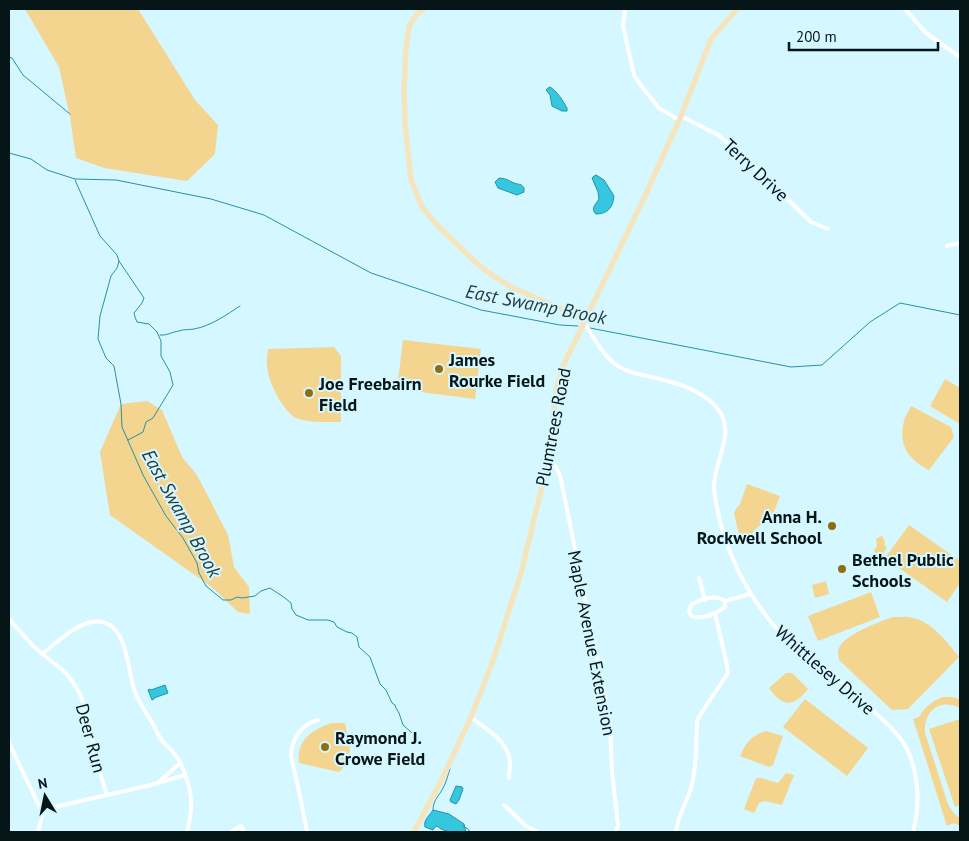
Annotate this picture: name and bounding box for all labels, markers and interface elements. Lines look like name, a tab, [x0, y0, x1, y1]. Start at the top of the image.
scale bar	[789, 20, 938, 52]
text: 200 m	[796, 27, 837, 46]
street label: Terry Drive	[718, 134, 794, 206]
water label: East Swamp Brook	[464, 279, 610, 330]
place label: James Rourke Field	[448, 348, 545, 392]
marker: James Rourke Field	[433, 363, 445, 375]
street label: Plumtrees Road	[530, 366, 576, 488]
place label: Joe Freebairn Field	[318, 372, 422, 416]
marker: Joe Freebairn Field	[303, 387, 315, 399]
water label: East Swamp Brook	[137, 445, 228, 583]
place label: Anna H. Rockwell School	[697, 505, 823, 549]
marker: Anna H. Rockwell School	[826, 520, 838, 532]
street label: Maple Avenue Extension	[563, 548, 621, 738]
place label: Bethel Public Schools	[852, 548, 954, 592]
marker: Bethel Public Schools	[836, 563, 848, 575]
street label: Whittlesey Drive	[770, 620, 880, 720]
street label: Deer Run	[71, 701, 111, 775]
place label: Raymond J. Crowe Field	[335, 726, 425, 770]
marker: Raymond J. Crowe Field	[319, 741, 331, 753]
north arrow	[20, 771, 70, 821]
text: N	[37, 774, 49, 793]

